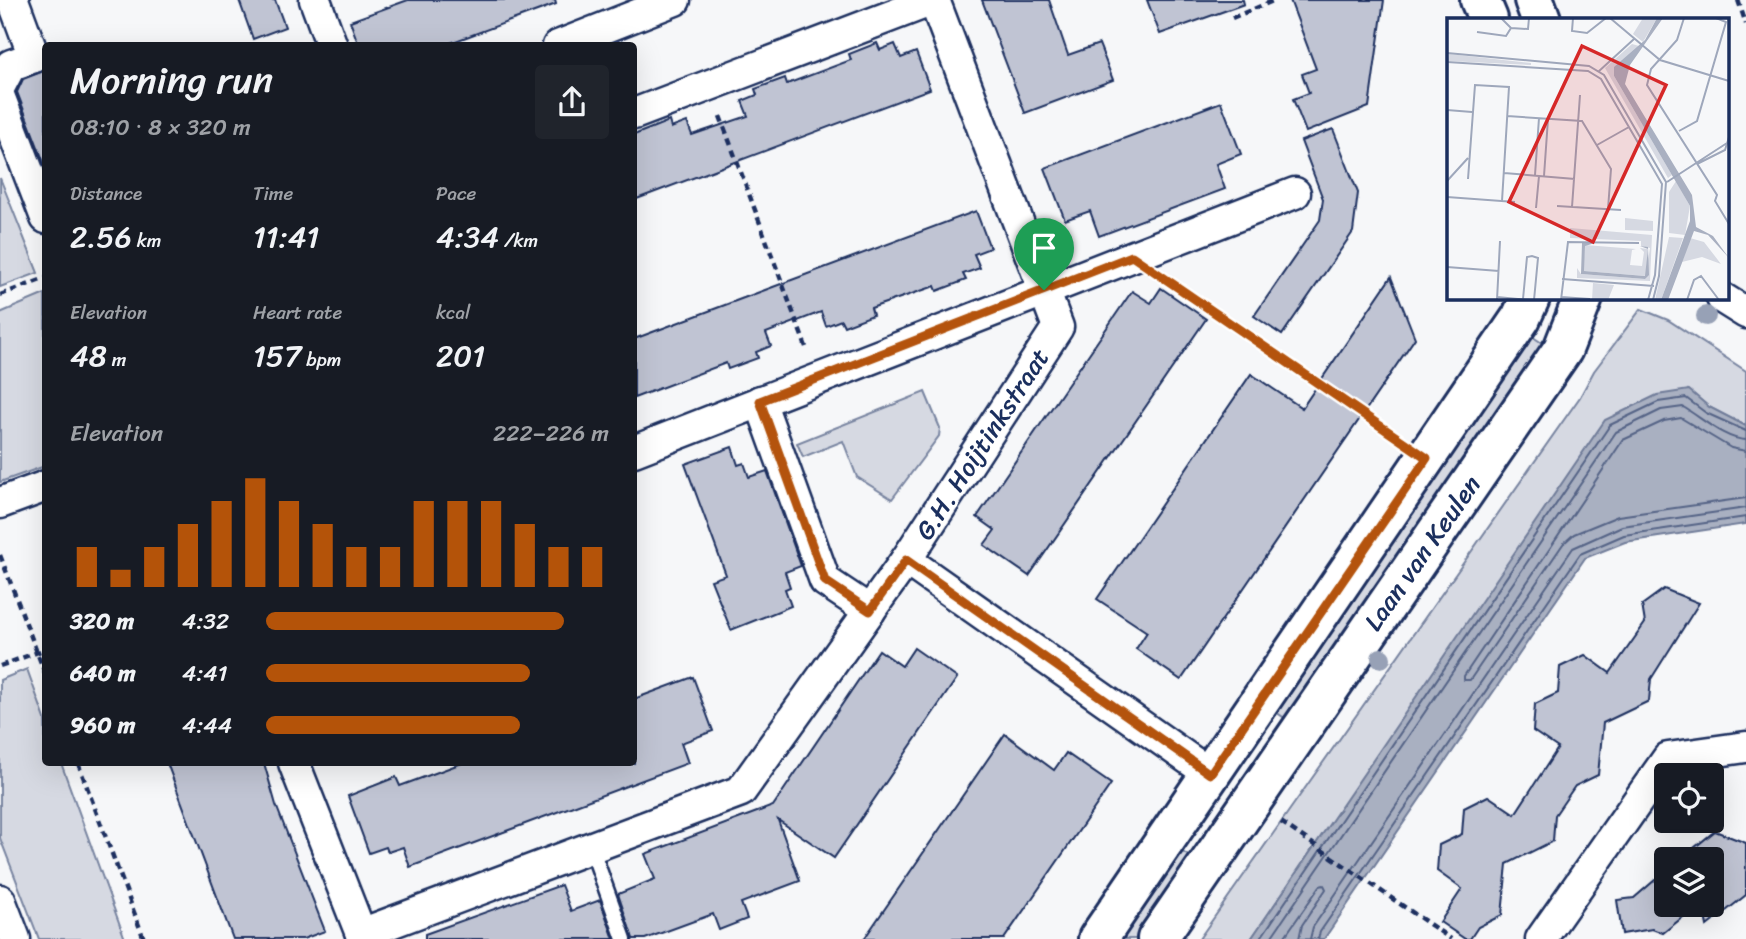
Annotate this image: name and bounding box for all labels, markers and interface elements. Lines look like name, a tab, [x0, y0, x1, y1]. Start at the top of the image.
inset map	[1447, 18, 1728, 299]
text: Morning run	[70, 47, 273, 114]
button: share	[535, 65, 609, 139]
text: 08:10 · 8 × 320 m	[70, 107, 251, 148]
text: Distance	[70, 177, 142, 210]
text: Time	[253, 177, 293, 210]
text: Pace	[436, 177, 476, 210]
text: 2.56	[70, 210, 132, 264]
text: 11:41	[253, 210, 319, 264]
text: 4:34	[436, 210, 499, 264]
pin	[1014, 218, 1074, 290]
text: km	[132, 224, 161, 257]
text: /km	[499, 224, 538, 257]
icon: arrive	[1025, 229, 1063, 267]
text: Elevation	[70, 296, 147, 329]
text: Heart rate	[253, 296, 342, 329]
text: kcal	[436, 296, 471, 329]
text: 48	[70, 329, 107, 383]
text: 157	[253, 329, 301, 383]
text: 201	[436, 329, 485, 383]
street label: G.H. Hoijtinkstraat	[902, 339, 1062, 549]
text: m	[107, 343, 126, 376]
text: bpm	[301, 343, 341, 376]
text: Elevation	[70, 413, 163, 454]
text: 222–226 m	[493, 413, 609, 454]
street label: Laan van Keulen	[1351, 465, 1493, 641]
text: 320 m	[70, 601, 134, 642]
text: 4:32	[182, 601, 229, 642]
text: 640 m	[70, 653, 136, 694]
text: 4:41	[182, 653, 228, 694]
text: 960 m	[70, 705, 135, 746]
text: 4:44	[182, 705, 232, 746]
map controls	[1654, 763, 1724, 917]
button: locate	[1654, 763, 1724, 833]
button: layers	[1654, 847, 1724, 917]

